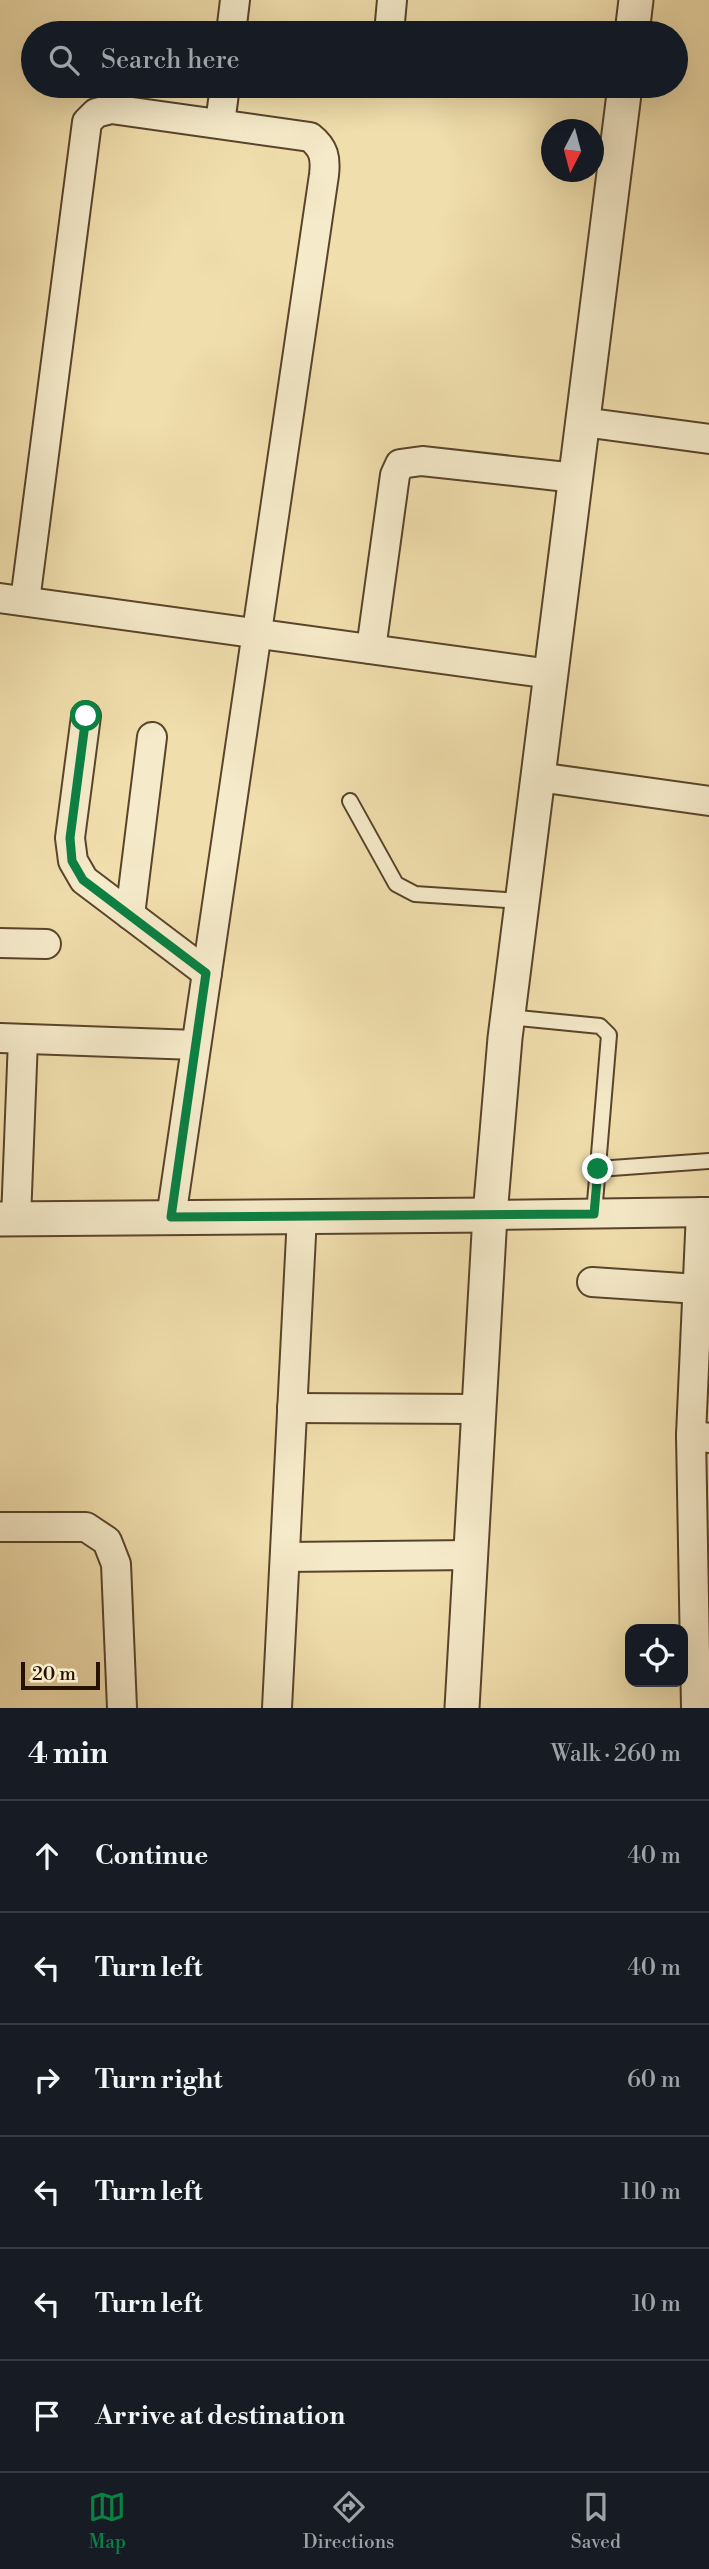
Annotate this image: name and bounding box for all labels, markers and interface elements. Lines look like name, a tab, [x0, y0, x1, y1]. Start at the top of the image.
search box	[21, 21, 688, 98]
icon: search	[45, 41, 83, 79]
text: Search here	[101, 44, 240, 76]
north arrow	[541, 119, 604, 182]
route start	[70, 700, 101, 731]
route end	[582, 1153, 613, 1184]
map controls	[625, 1624, 688, 1687]
button: locate	[625, 1624, 688, 1687]
scale bar	[21, 1659, 100, 1691]
text: 20 m	[32, 1662, 76, 1686]
text: 4 min	[28, 1735, 108, 1773]
text: Walk · 260 m	[551, 1740, 681, 1768]
icon: ahead	[28, 1837, 66, 1875]
text: Continue	[95, 1840, 208, 1872]
text: 40 m	[627, 1842, 681, 1870]
icon: left	[28, 1949, 66, 1987]
text: Turn left	[95, 1952, 203, 1984]
text: 40 m	[627, 1954, 681, 1982]
icon: right	[28, 2061, 66, 2099]
text: Turn right	[95, 2064, 223, 2096]
text: 60 m	[627, 2066, 681, 2094]
icon: left	[28, 2173, 66, 2211]
text: Turn left	[95, 2176, 203, 2208]
text: 110 m	[621, 2178, 681, 2206]
icon: left	[28, 2285, 66, 2323]
text: Turn left	[95, 2288, 203, 2320]
text: 10 m	[632, 2290, 681, 2318]
icon: arrive	[28, 2397, 66, 2435]
text: Arrive at destination	[95, 2400, 345, 2432]
tab: Map	[88, 2488, 126, 2554]
tab: Directions	[303, 2488, 394, 2554]
tab: Saved	[571, 2488, 621, 2554]

